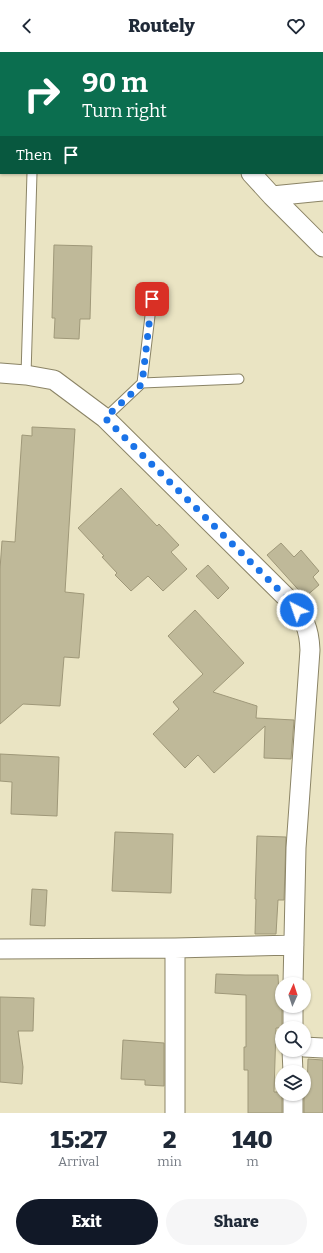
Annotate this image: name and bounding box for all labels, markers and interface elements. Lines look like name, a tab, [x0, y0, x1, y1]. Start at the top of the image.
icon: back	[16, 15, 38, 37]
text: Routely	[128, 15, 195, 37]
icon: heart	[285, 15, 307, 37]
text: 90 m	[82, 66, 148, 99]
icon: right	[16, 68, 68, 120]
text: Turn right	[82, 100, 167, 122]
icon: arrive	[60, 144, 82, 166]
text: Then	[16, 146, 52, 164]
pin	[135, 282, 169, 316]
icon: arrive	[141, 288, 163, 310]
position arrow	[276, 589, 318, 631]
north arrow	[275, 977, 311, 1013]
map controls	[275, 977, 311, 1101]
button: search	[275, 1021, 311, 1057]
button: layers	[275, 1065, 311, 1101]
text: 15:27	[50, 1126, 107, 1154]
text: 2	[163, 1126, 176, 1154]
text: 140	[232, 1126, 273, 1154]
text: Arrival	[58, 1154, 99, 1169]
text: min	[157, 1154, 182, 1169]
text: m	[246, 1154, 259, 1169]
button: Exit	[16, 1199, 158, 1245]
button: Share	[166, 1199, 307, 1245]

